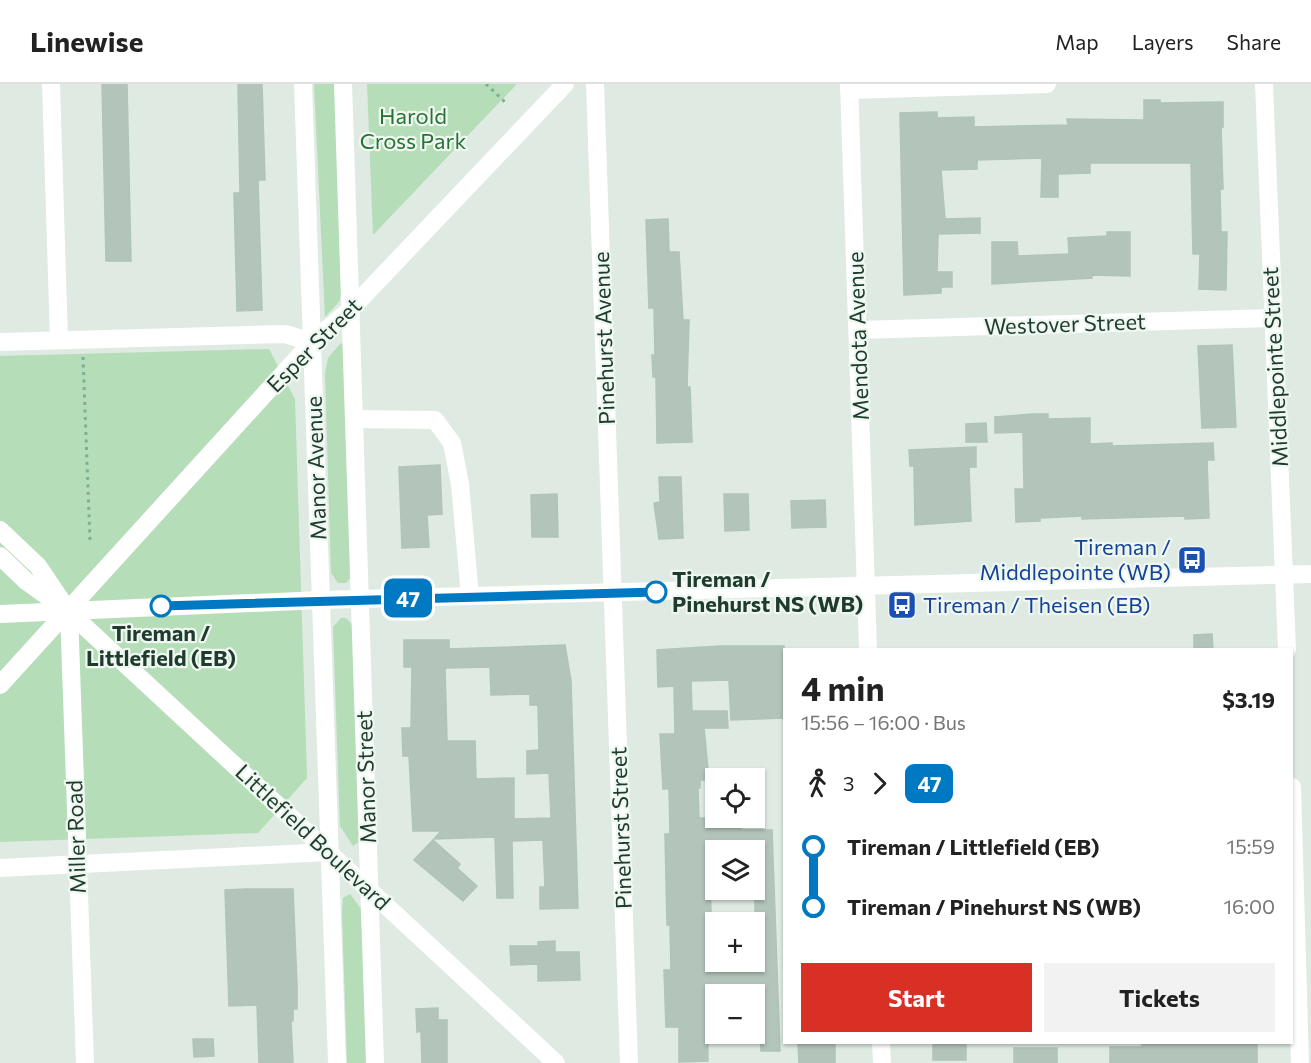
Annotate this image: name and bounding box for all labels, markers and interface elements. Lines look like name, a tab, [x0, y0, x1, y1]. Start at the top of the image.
text: Linewise	[30, 24, 143, 58]
text: Map	[1055, 29, 1099, 54]
text: Layers	[1132, 29, 1194, 54]
text: Share	[1227, 29, 1281, 54]
park label: Harold Cross Park	[360, 102, 466, 154]
street label: Pinehurst Avenue	[587, 251, 620, 425]
street label: Mendota Avenue	[841, 251, 874, 421]
street label: Middlepointe Street	[1256, 266, 1293, 468]
street label: Esper Street	[261, 292, 367, 398]
street label: Westover Street	[984, 307, 1146, 340]
street label: Manor Avenue	[299, 395, 332, 541]
place label: Tireman / Middlepointe (WB)	[979, 533, 1171, 585]
bus stop icon: Tireman / Middlepointe (WB)	[1176, 544, 1208, 576]
place label: Tireman / Pinehurst NS (WB)	[672, 565, 863, 617]
line badge: 47	[381, 578, 435, 618]
marker: Tireman / Pinehurst NS (WB)	[645, 581, 667, 603]
text: 47	[396, 586, 420, 611]
bus stop icon: Tireman / Theisen (EB)	[886, 589, 918, 621]
place label: Tireman / Theisen (EB)	[923, 591, 1151, 618]
marker: Tireman / Littlefield (EB)	[150, 595, 172, 617]
place label: Tireman / Littlefield (EB)	[86, 619, 236, 671]
text: 4 min	[801, 667, 885, 708]
text: $3.19	[1222, 686, 1275, 713]
street label: Manor Street	[350, 710, 381, 844]
text: 15:56 – 16:00 · Bus	[801, 710, 966, 734]
street label: Pinehurst Street	[604, 746, 637, 910]
street label: Littlefield Boulevard	[230, 758, 396, 915]
icon: walk	[801, 767, 834, 800]
icon: forward	[863, 767, 896, 800]
map controls	[705, 768, 765, 1044]
button: locate	[705, 768, 765, 828]
text: 3	[843, 771, 854, 795]
text: 47	[917, 771, 941, 796]
street label: Miller Road	[60, 780, 91, 894]
text: Tireman / Littlefield (EB)	[847, 833, 1100, 860]
text: 15:59	[1227, 834, 1275, 858]
button: layers	[705, 840, 765, 900]
text: Tireman / Pinehurst NS (WB)	[847, 893, 1141, 920]
text: 16:00	[1223, 894, 1275, 918]
button: +	[705, 912, 765, 972]
button: Start	[801, 963, 1032, 1032]
button: Tickets	[1044, 963, 1275, 1032]
button: −	[705, 984, 765, 1044]

